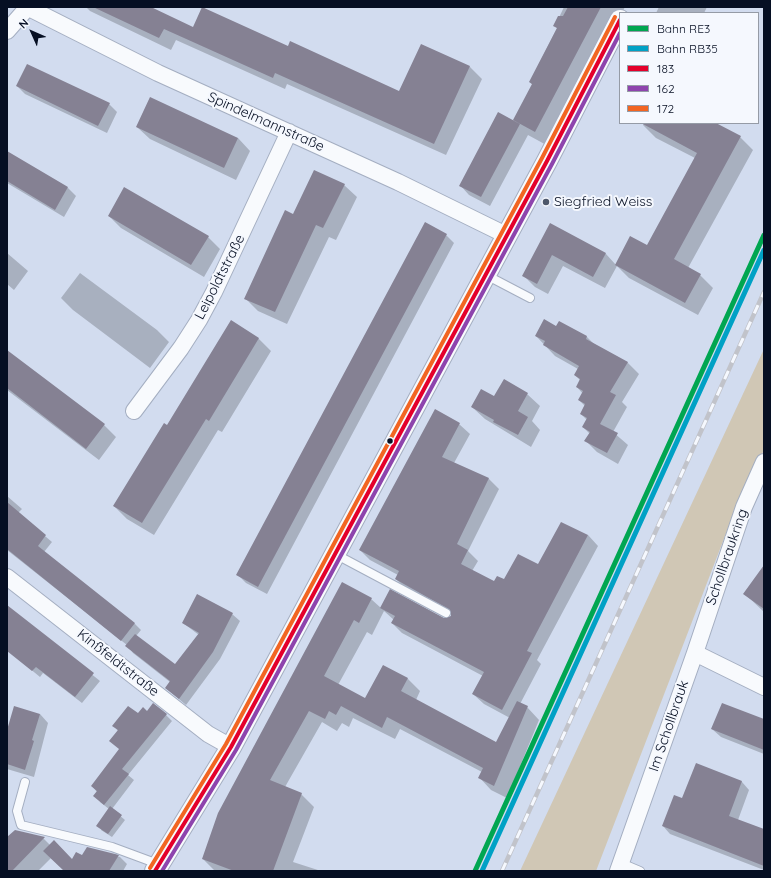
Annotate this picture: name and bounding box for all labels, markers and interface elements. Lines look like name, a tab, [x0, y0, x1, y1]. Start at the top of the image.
north arrow	[12, 12, 52, 52]
legend	[619, 12, 759, 124]
text: N	[16, 16, 31, 31]
text: Bahn RE3	[657, 21, 710, 36]
text: Bahn RB35	[657, 41, 718, 56]
text: 183	[657, 61, 674, 76]
text: 162	[657, 81, 675, 96]
street label: Spindelmannstraße	[205, 89, 327, 155]
text: 172	[657, 101, 674, 116]
place label: Siegfried Weiss	[554, 194, 652, 210]
marker: Siegfried Weiss	[541, 197, 551, 207]
street label: Leipoldtstraße	[191, 232, 249, 322]
unlabelled marker	[385, 436, 395, 446]
street label: Schollbraukring	[703, 507, 751, 607]
street label: Kinßfeldtstraße	[74, 626, 162, 700]
street label: Im Schollbrauk	[646, 678, 692, 774]

